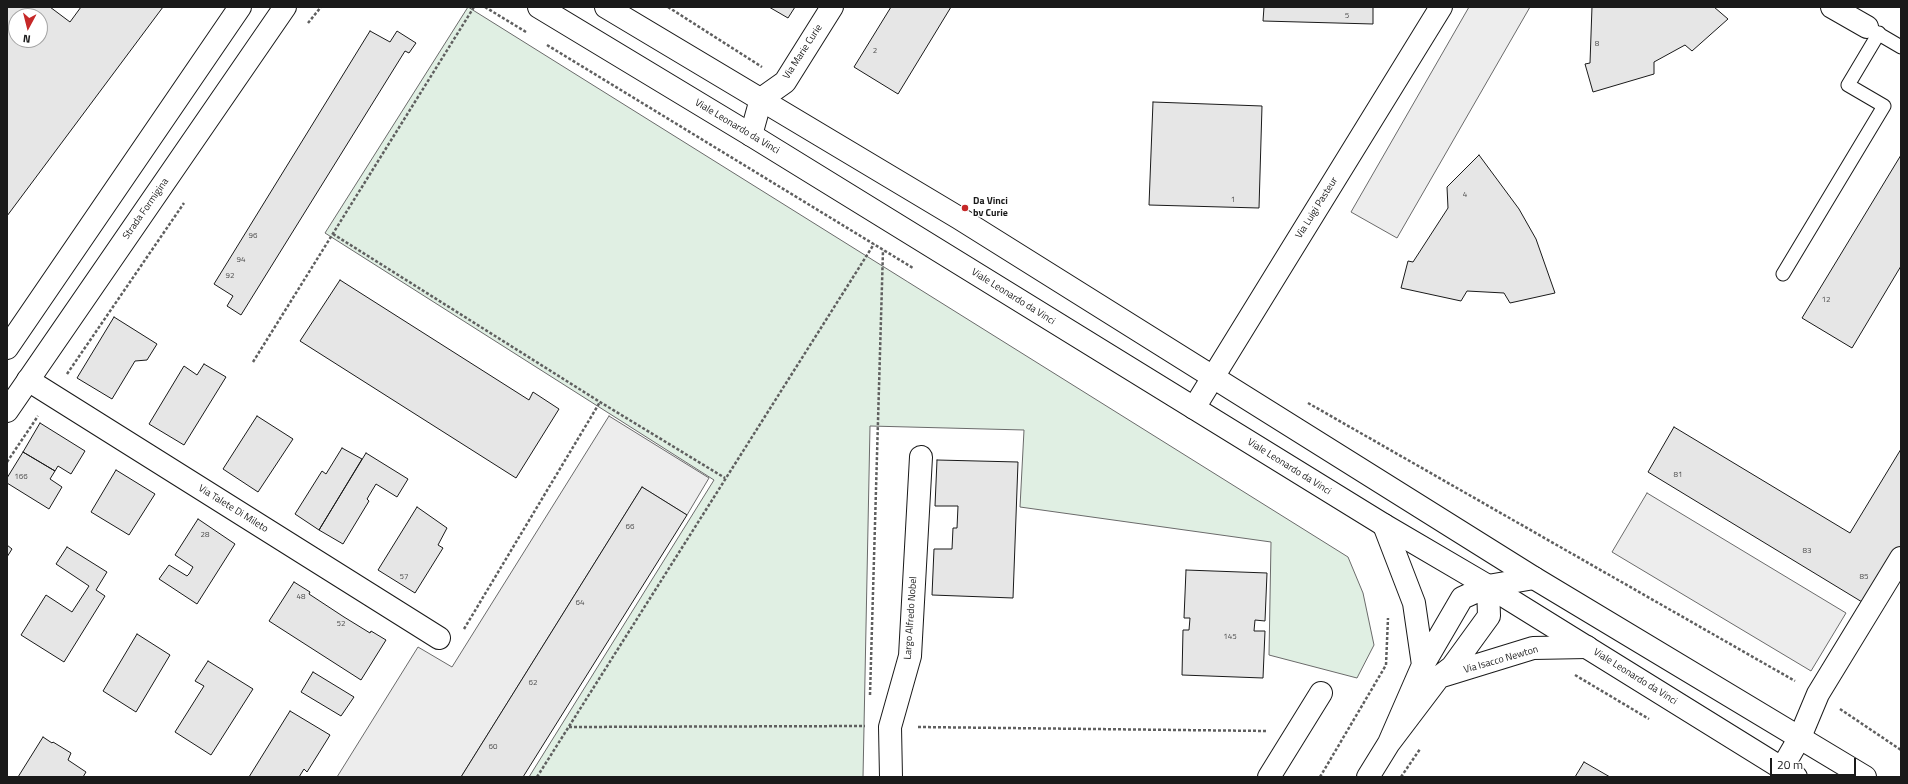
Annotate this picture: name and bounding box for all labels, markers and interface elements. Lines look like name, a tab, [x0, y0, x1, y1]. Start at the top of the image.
north arrow	[8, 8, 48, 48]
house number: 5	[1345, 11, 1349, 21]
street label: Via Marie Curie	[781, 22, 825, 82]
text: N	[22, 31, 31, 47]
house number: 8	[1595, 39, 1599, 49]
house number: 2	[873, 46, 877, 56]
street label: Viale Leonardo da Vinci	[693, 97, 781, 157]
street label: Via Luigi Pasteur	[1293, 175, 1341, 241]
street label: Strada Formigina	[120, 176, 172, 242]
house number: 4	[1463, 190, 1467, 200]
house number: 1	[1231, 195, 1235, 205]
place label: Da Vinci bv Curie	[973, 196, 1008, 220]
marker: Da Vinci bv Curie	[960, 203, 970, 213]
house number: 96	[249, 231, 257, 241]
house number: 94	[237, 255, 245, 265]
street label: Viale Leonardo da Vinci	[969, 266, 1057, 328]
house number: 92	[226, 271, 234, 281]
house number: 12	[1822, 295, 1830, 305]
street label: Viale Leonardo da Vinci	[1245, 436, 1333, 498]
house number: 81	[1674, 470, 1682, 480]
house number: 166	[14, 472, 28, 482]
street label: Via Talete Di Mileto	[196, 483, 270, 535]
house number: 66	[626, 522, 634, 532]
house number: 28	[201, 530, 209, 540]
house number: 83	[1803, 546, 1811, 556]
house number: 57	[400, 572, 408, 582]
house number: 85	[1860, 572, 1868, 582]
street label: Largo Alfredo Nobel	[902, 576, 920, 660]
house number: 48	[297, 592, 305, 602]
house number: 64	[576, 598, 584, 608]
house number: 52	[337, 619, 345, 629]
house number: 145	[1223, 632, 1237, 642]
street label: Via Isacco Newton	[1462, 644, 1540, 676]
street label: Viale Leonardo da Vinci	[1591, 646, 1679, 708]
house number: 62	[529, 678, 537, 688]
house number: 60	[489, 742, 497, 752]
scale bar	[1772, 750, 1858, 776]
text: 20 m	[1777, 755, 1803, 774]

